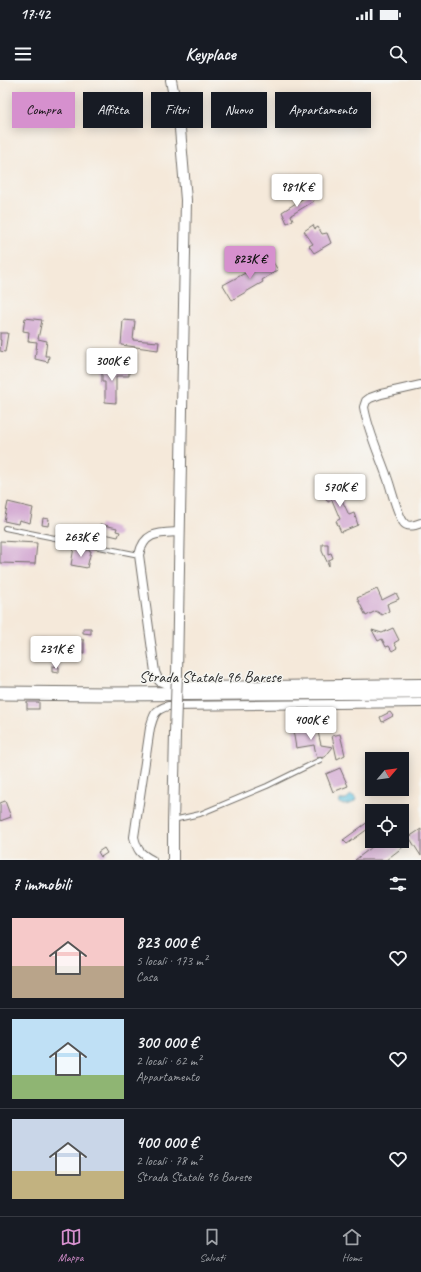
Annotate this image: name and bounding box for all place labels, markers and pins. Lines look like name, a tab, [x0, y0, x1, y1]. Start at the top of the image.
pin: 981K €	[264, 174, 330, 208]
pin: 823K €	[217, 246, 283, 280]
pin: 300K €	[79, 348, 145, 382]
pin: 570K €	[307, 474, 373, 508]
pin: 263K €	[48, 524, 114, 558]
pin: 231K €	[23, 636, 89, 670]
pin: 400K €	[278, 707, 344, 741]

